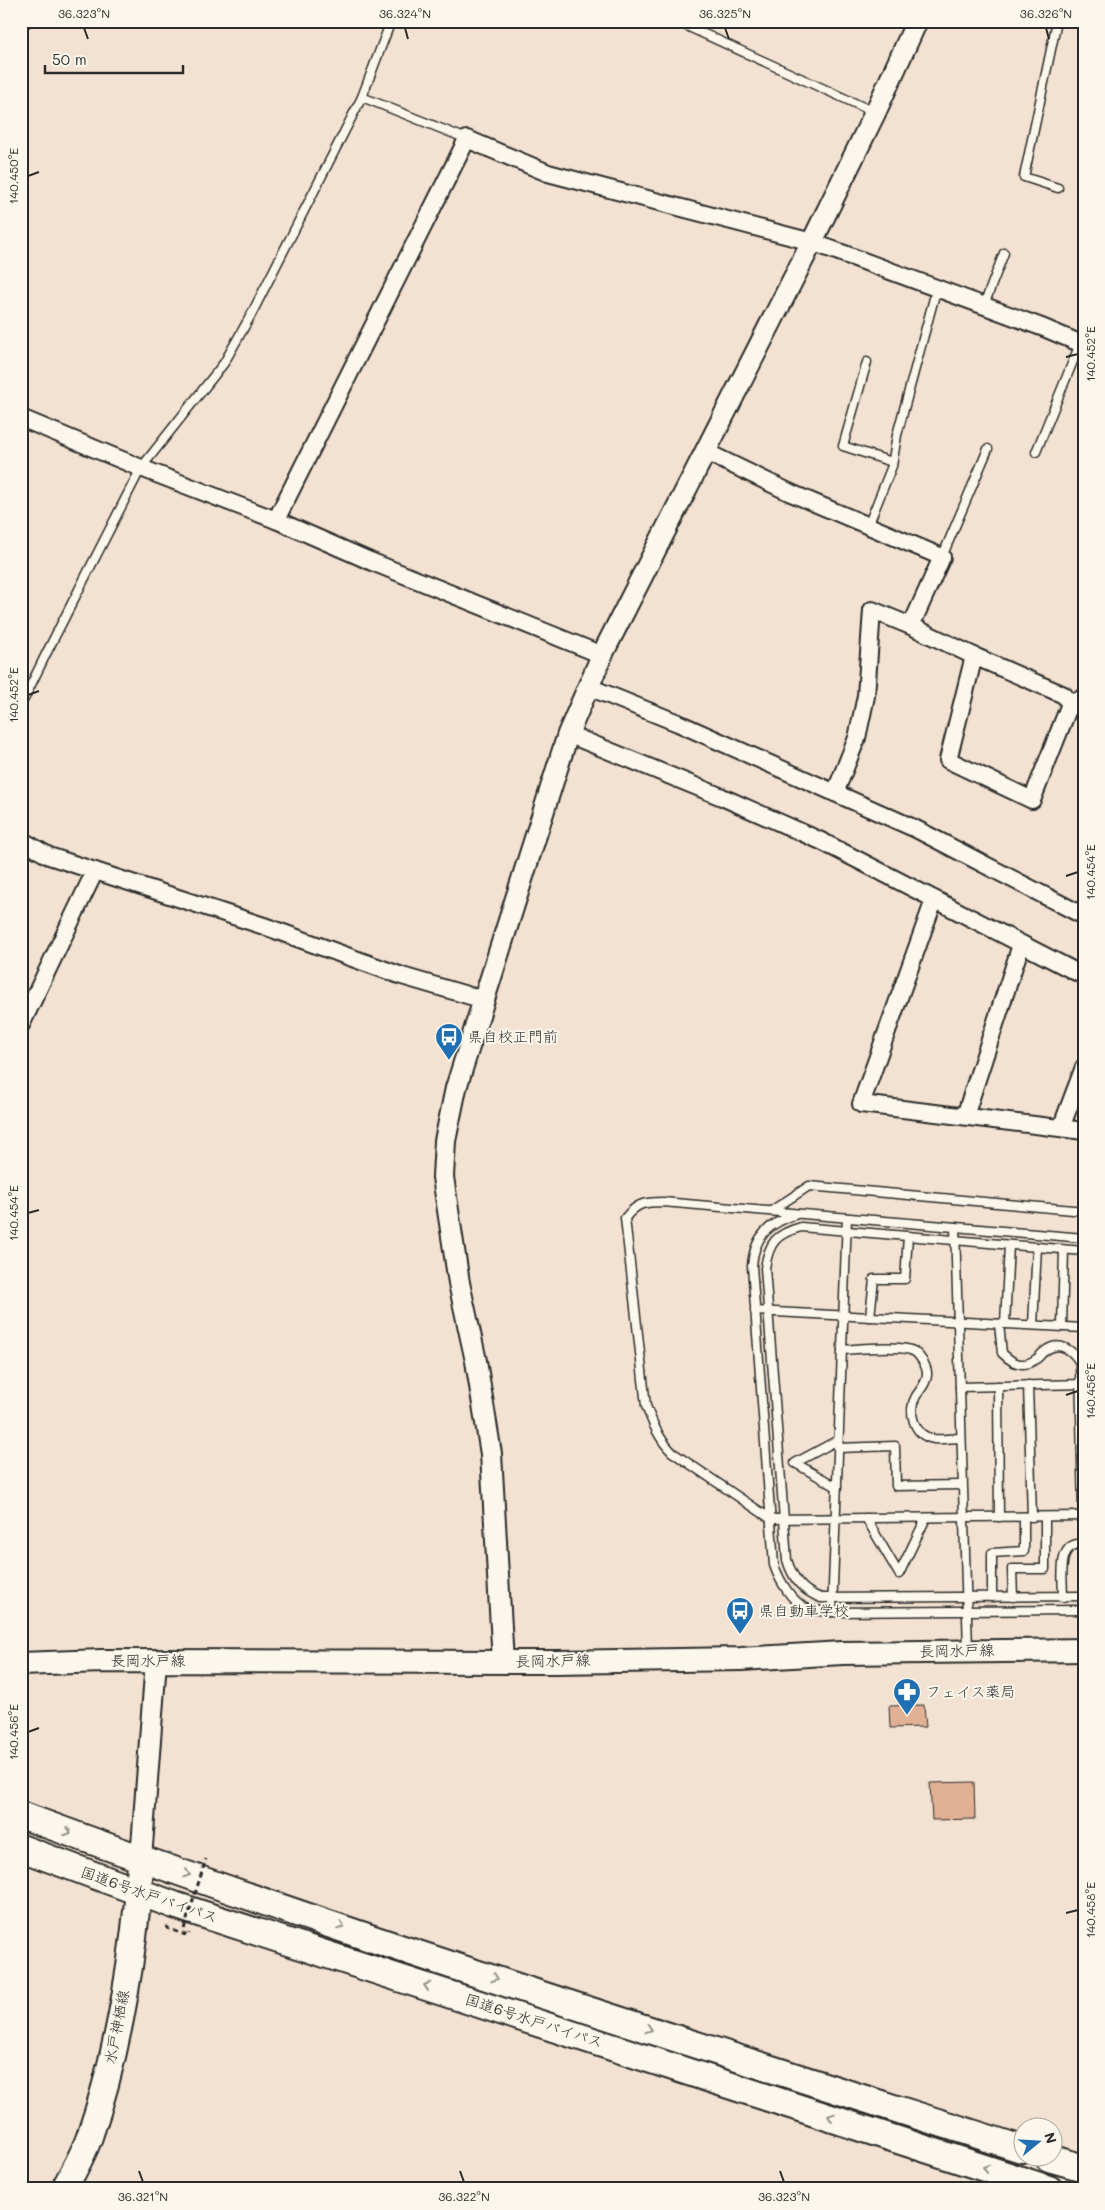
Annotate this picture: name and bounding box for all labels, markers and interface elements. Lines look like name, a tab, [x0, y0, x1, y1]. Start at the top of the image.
text: 36.323°N	[58, 5, 110, 21]
text: 36.324°N	[379, 5, 431, 21]
text: 36.325°N	[699, 5, 751, 21]
text: 36.326°N	[1020, 5, 1072, 21]
scale bar	[45, 42, 182, 74]
text: 50 m	[52, 49, 87, 69]
text: 140.450°E	[5, 148, 21, 204]
text: 140.452°E	[1082, 326, 1098, 382]
text: 140.452°E	[5, 667, 21, 723]
text: 140.454°E	[1082, 844, 1098, 900]
bus stop icon: 県自校正門前	[434, 1022, 464, 1061]
place label: 県自校正門前	[468, 1026, 558, 1046]
text: 140.454°E	[5, 1185, 21, 1241]
text: 140.456°E	[1082, 1363, 1098, 1419]
bus stop icon: 県自動車学校	[725, 1596, 755, 1635]
place label: 県自動車学校	[759, 1600, 849, 1620]
street label: 長岡水戸線	[919, 1639, 995, 1661]
street label: 長岡水戸線	[515, 1649, 591, 1671]
street label: 長岡水戸線	[110, 1650, 186, 1670]
pharmacy icon: フェイス薬局	[892, 1677, 922, 1716]
place label: フェイス薬局	[926, 1681, 1015, 1701]
text: 140.456°E	[5, 1704, 21, 1760]
one-way arrow	[64, 1826, 72, 1836]
street label: 国道6号水戸バイパス	[78, 1861, 221, 1927]
one-way arrow	[182, 1868, 191, 1878]
text: 140.458°E	[1082, 1882, 1098, 1938]
one-way arrow	[336, 1920, 344, 1930]
one-way arrow	[490, 1973, 498, 1983]
one-way arrow	[423, 1982, 432, 1992]
street label: 水戸神栖線	[99, 1988, 133, 2066]
street label: 国道6号水戸バイパス	[463, 1988, 606, 2052]
one-way arrow	[645, 2023, 653, 2033]
one-way arrow	[828, 2113, 836, 2123]
north arrow	[1012, 2118, 1062, 2168]
text: N	[1040, 2130, 1062, 2146]
one-way arrow	[982, 2163, 990, 2173]
text: 36.321°N	[118, 2188, 168, 2204]
text: 36.322°N	[438, 2188, 490, 2204]
text: 36.323°N	[758, 2188, 810, 2204]

